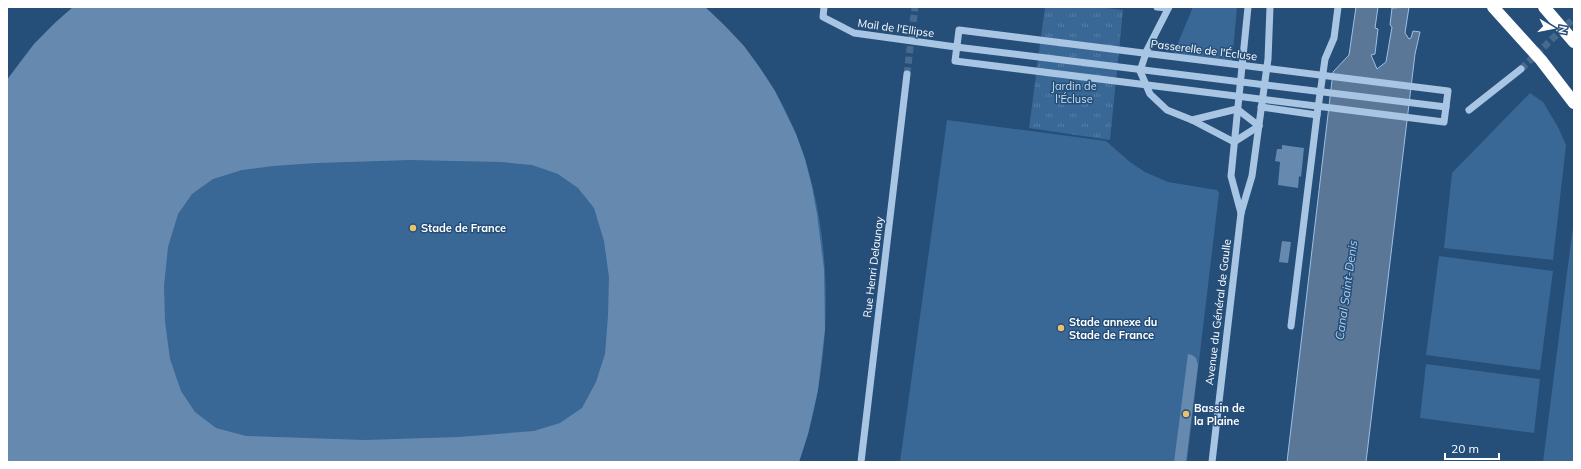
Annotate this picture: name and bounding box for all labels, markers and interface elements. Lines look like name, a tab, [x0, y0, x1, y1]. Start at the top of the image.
north arrow	[1533, 8, 1573, 48]
street label: Mail de l'Ellipse	[857, 16, 935, 40]
text: N	[1555, 24, 1570, 35]
street label: Passerelle de l'Écluse	[1150, 37, 1258, 63]
park label: Jardin de l'Écluse	[1051, 79, 1097, 106]
street label: Rue Henri Delaunay	[860, 215, 886, 318]
place label: Stade de France	[421, 221, 506, 235]
marker: Stade de France	[408, 223, 418, 233]
street label: Avenue du Général de Gaulle	[1202, 238, 1234, 386]
water label: Canal Saint-Denis	[1332, 239, 1360, 341]
place label: Stade annexe du Stade de France	[1069, 315, 1157, 342]
marker: Stade annexe du Stade de France	[1056, 323, 1066, 333]
place label: Bassin de la Plaine	[1194, 401, 1245, 428]
marker: Bassin de la Plaine	[1181, 409, 1191, 419]
scale bar	[1445, 435, 1499, 461]
text: 20 m	[1451, 441, 1479, 456]

